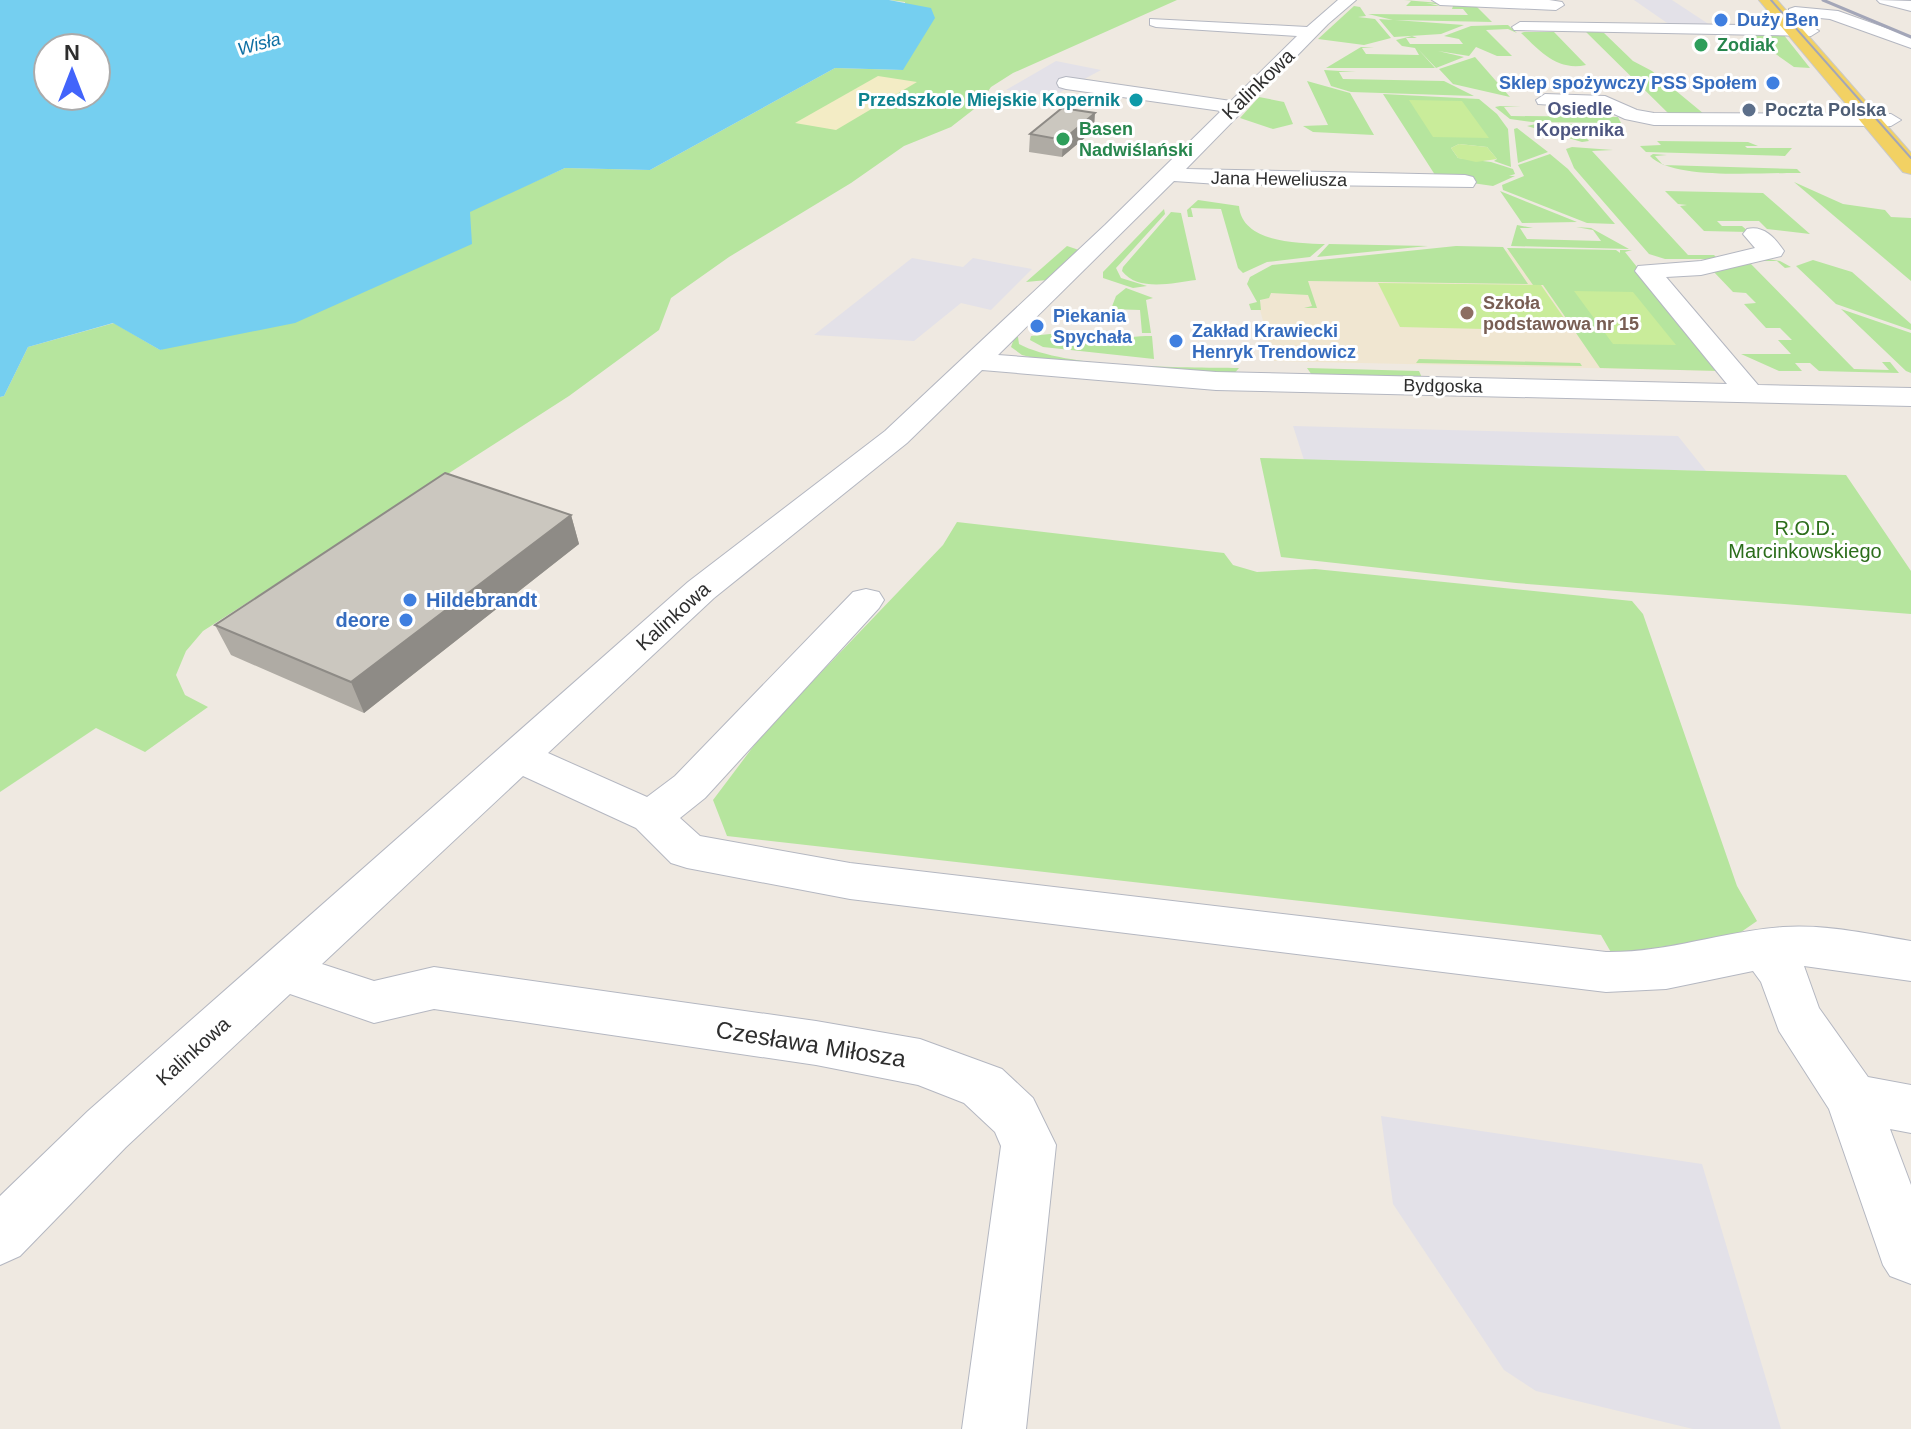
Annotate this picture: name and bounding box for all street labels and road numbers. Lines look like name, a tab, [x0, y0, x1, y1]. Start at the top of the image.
street label: Kalinkowa	[1218, 44, 1299, 124]
street label: Jana Heweliusza	[1211, 168, 1348, 190]
street label: Bydgoska	[1403, 375, 1484, 397]
street label: Kalinkowa	[632, 577, 715, 655]
street label: Kalinkowa	[152, 1012, 235, 1090]
street label: Czesława Miłosza	[714, 1016, 909, 1072]

